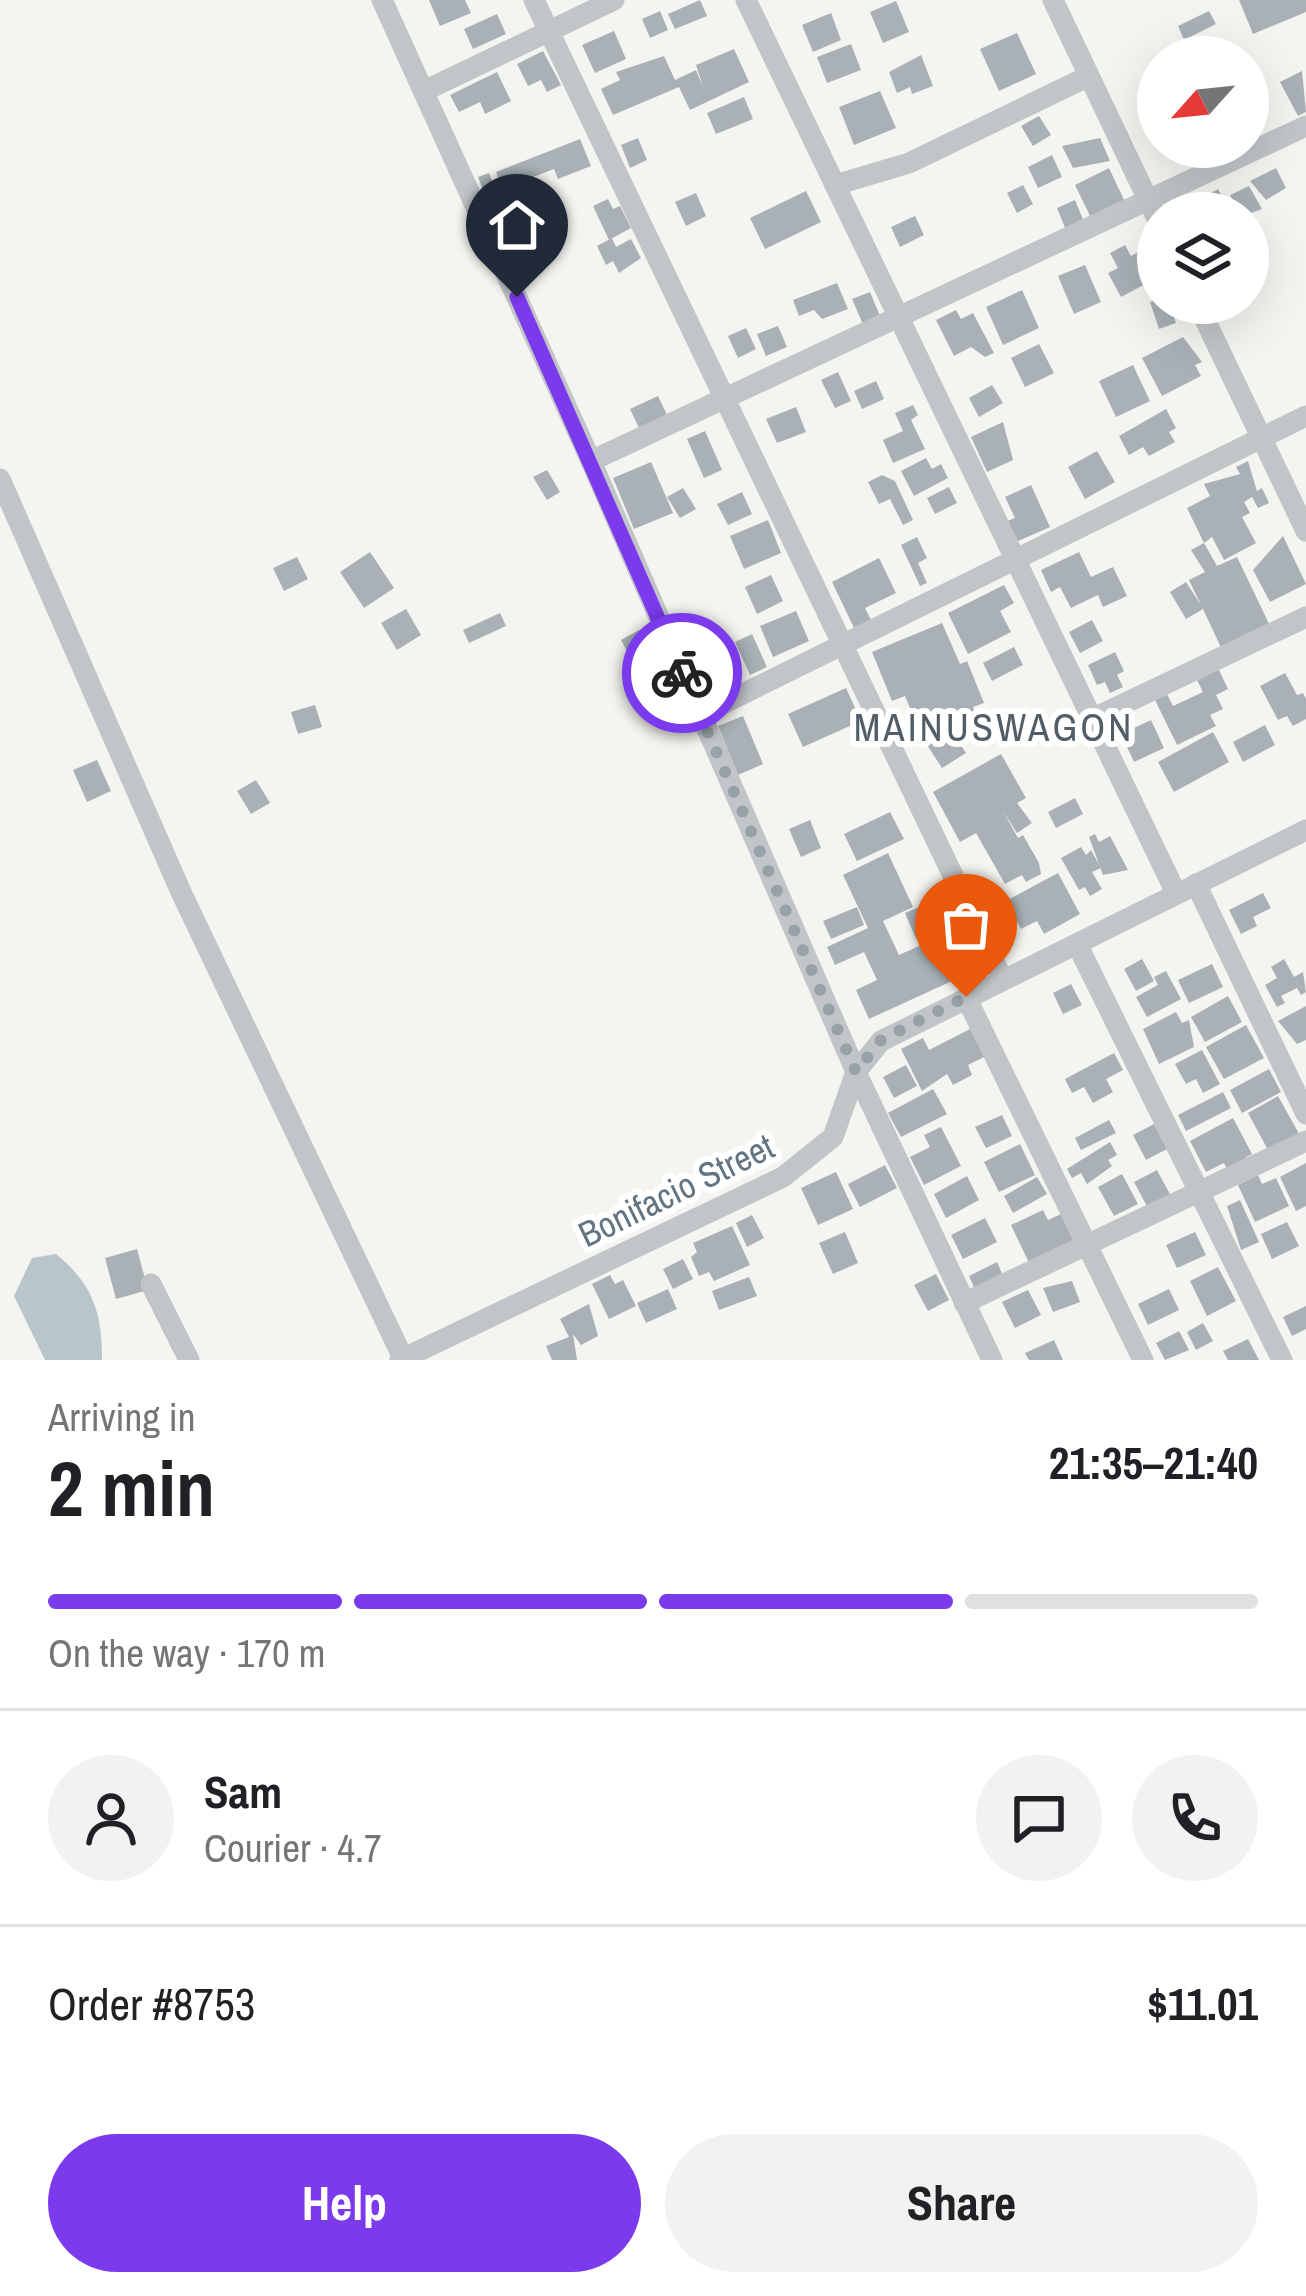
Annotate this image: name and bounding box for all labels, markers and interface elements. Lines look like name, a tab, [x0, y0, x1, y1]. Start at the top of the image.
north arrow	[1137, 36, 1269, 168]
map controls	[1137, 36, 1269, 324]
pin	[466, 174, 568, 297]
icon: home	[484, 192, 550, 258]
button: layers	[1137, 192, 1269, 324]
courier	[622, 613, 742, 733]
icon: bike	[649, 640, 715, 706]
district label: MAINUSWAGON	[854, 701, 1134, 753]
pin	[915, 874, 1017, 997]
icon: bag	[933, 892, 999, 958]
street label: Bonifacio Street	[570, 1122, 782, 1258]
text: Arriving in	[48, 1391, 196, 1443]
text: 21:35–21:40	[1049, 1432, 1258, 1493]
text: 2 min	[48, 1435, 215, 1540]
text: On the way · 170 m	[48, 1627, 325, 1679]
button: person	[48, 1755, 174, 1881]
button: chat	[976, 1755, 1102, 1881]
button: phone	[1132, 1755, 1258, 1881]
text: Sam	[204, 1761, 282, 1822]
text: Courier · 4.7	[204, 1822, 382, 1874]
text: Order #8753	[48, 1973, 255, 2034]
text: $11.01	[1147, 1973, 1258, 2034]
button: Help	[48, 2134, 641, 2272]
button: Share	[665, 2134, 1258, 2272]

